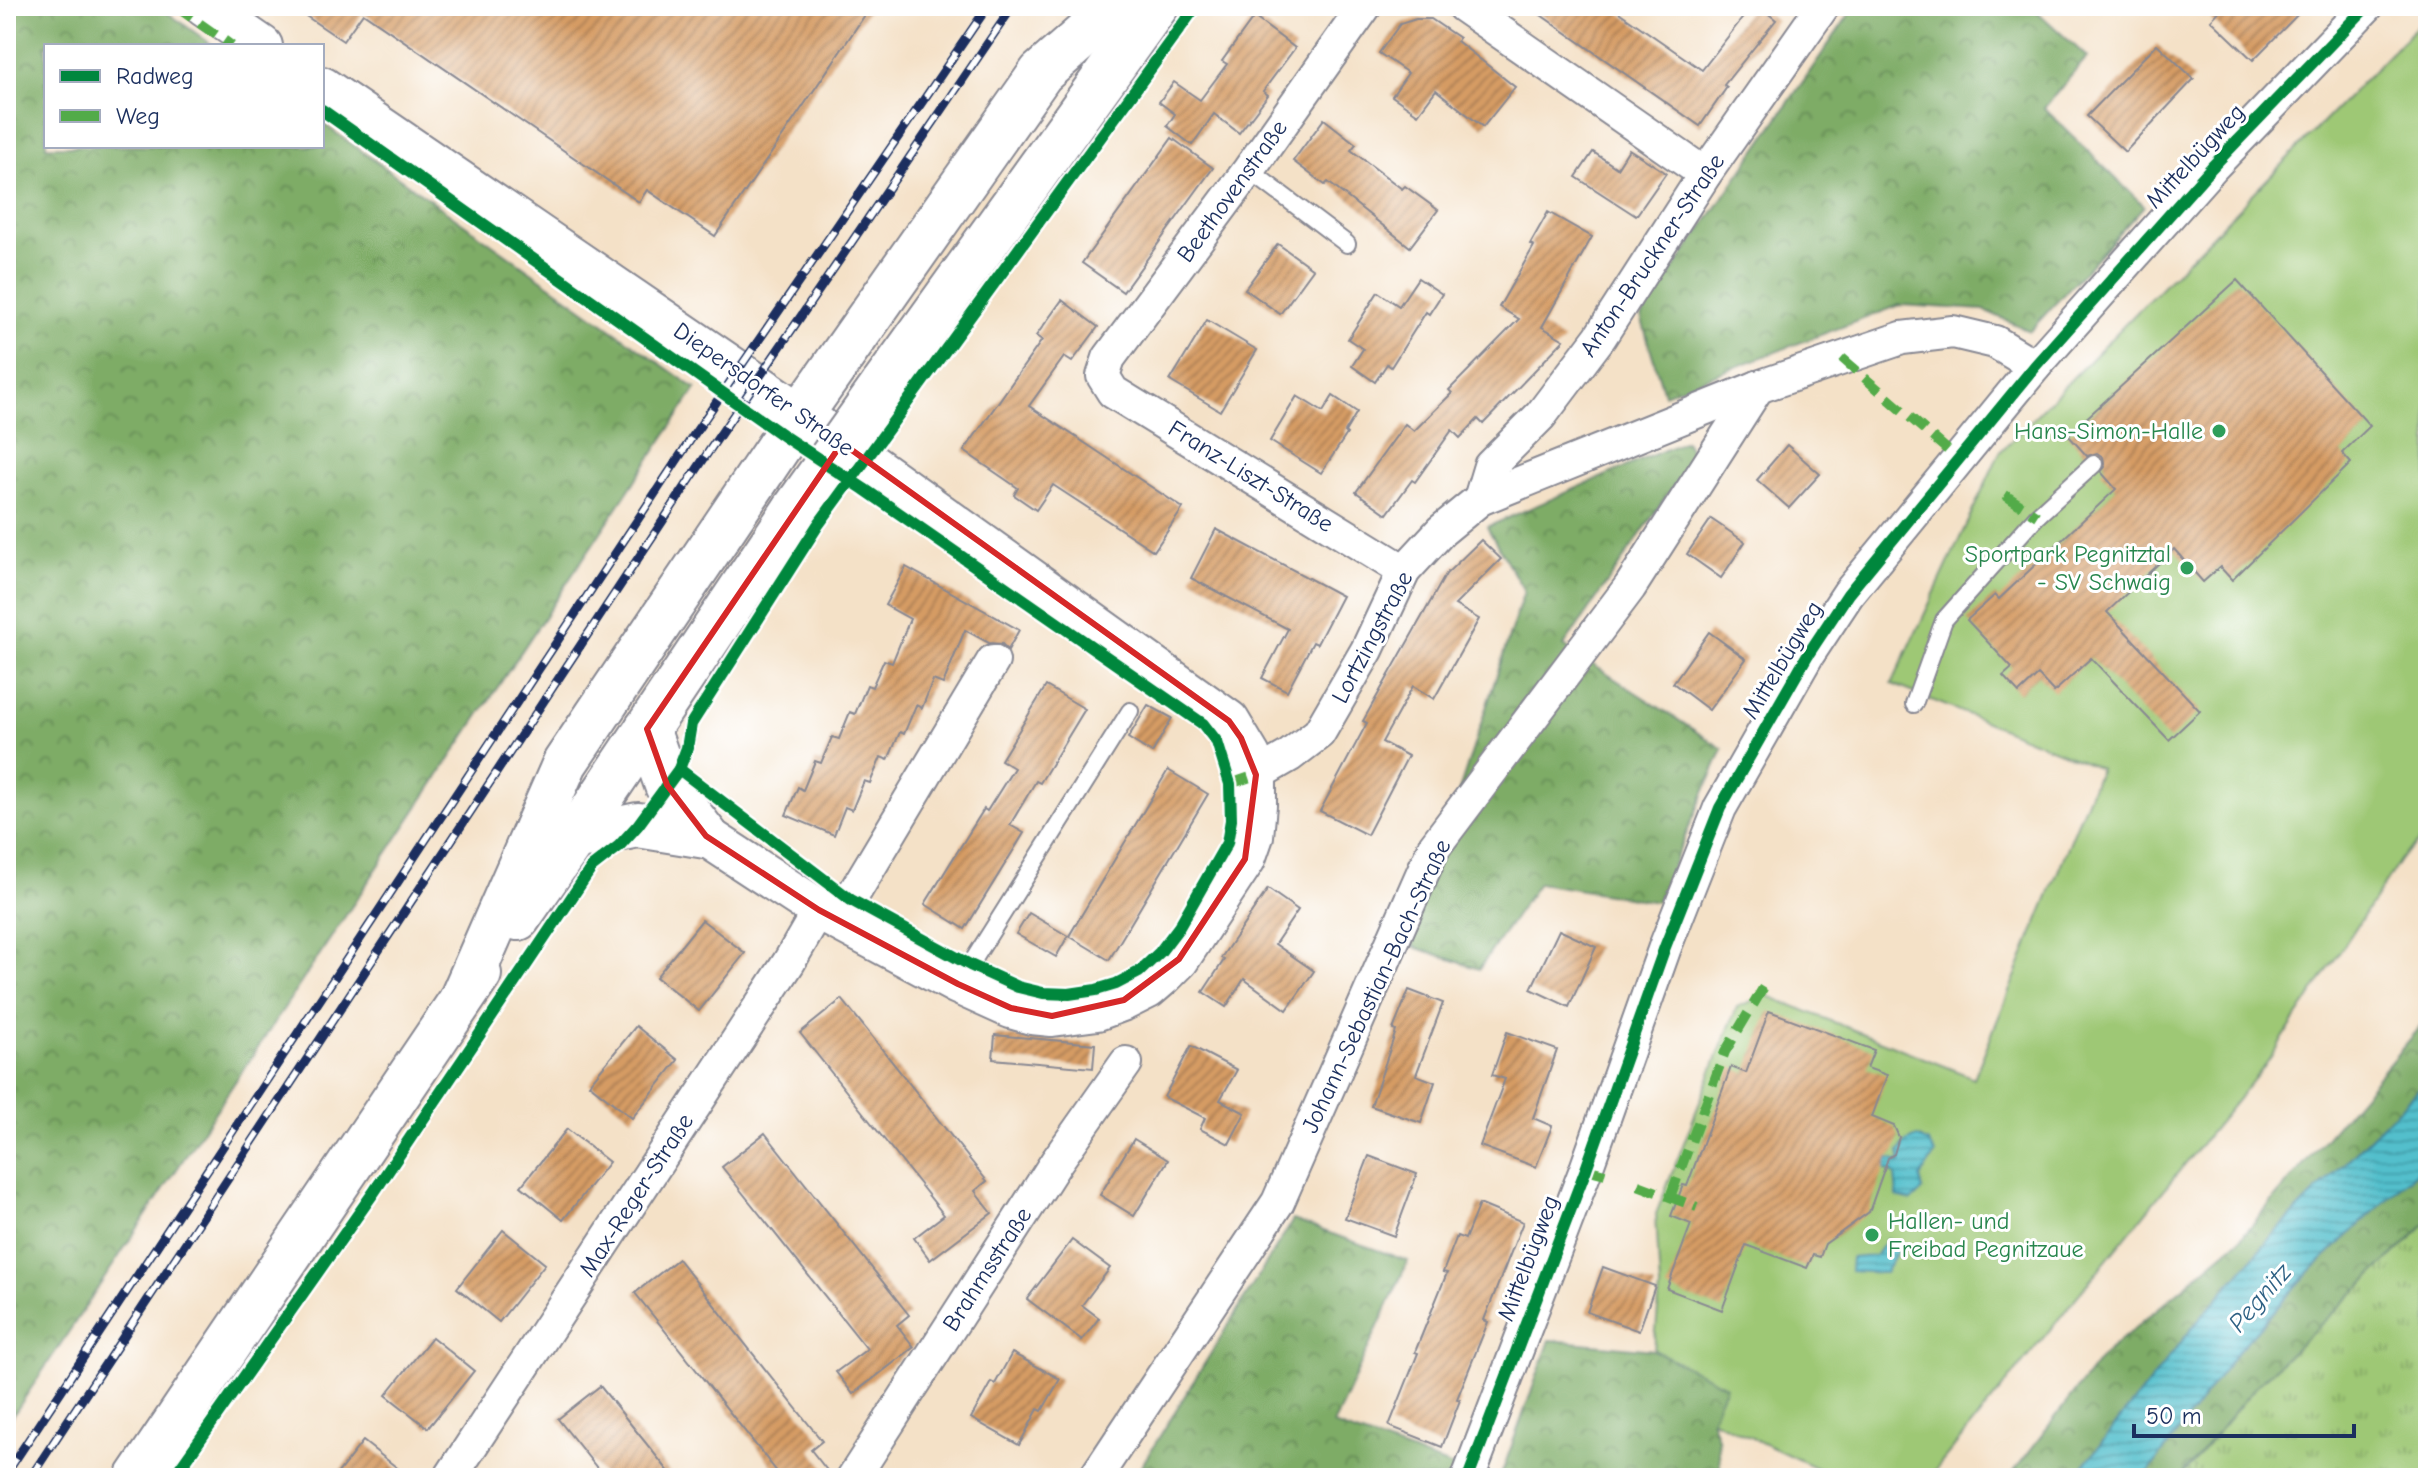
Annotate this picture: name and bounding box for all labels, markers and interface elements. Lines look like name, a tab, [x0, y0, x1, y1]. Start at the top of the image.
legend	[44, 44, 324, 148]
text: Radweg	[116, 62, 194, 90]
street label: Mittelbügweg	[2140, 98, 2250, 214]
text: Weg	[116, 102, 160, 130]
street label: Beethovenstraße	[1171, 114, 1293, 268]
street label: Anton-Bruckner-Straße	[1574, 148, 1730, 362]
street label: Diepersdorfer Straße	[668, 316, 860, 462]
street label: Franz-Liszt-Straße	[1163, 414, 1339, 538]
place label: Hans-Simon-Halle	[2014, 417, 2203, 445]
marker: Hans-Simon-Halle	[2210, 422, 2228, 440]
place label: Sportpark Pegnitztal - SV Schwaig	[1965, 540, 2171, 596]
marker: Sportpark Pegnitztal - SV Schwaig	[2178, 559, 2196, 577]
street label: Lortzingstraße	[1325, 566, 1419, 708]
street label: Mittelbügweg	[1736, 596, 1828, 724]
street label: Johann-Sebastian-Bach-Straße	[1296, 835, 1456, 1137]
street label: Max-Reger-Straße	[573, 1108, 699, 1282]
street label: Mittelbügweg	[1491, 1191, 1565, 1325]
street label: Brahmsstraße	[937, 1202, 1037, 1336]
place label: Hallen- und Freibad Pegnitzaue	[1888, 1207, 2084, 1263]
marker: Hallen- und Freibad Pegnitzaue	[1863, 1226, 1881, 1244]
water label: Pegnitz	[2222, 1257, 2298, 1338]
scale bar	[2134, 1388, 2354, 1438]
text: 50 m	[2146, 1402, 2202, 1430]

